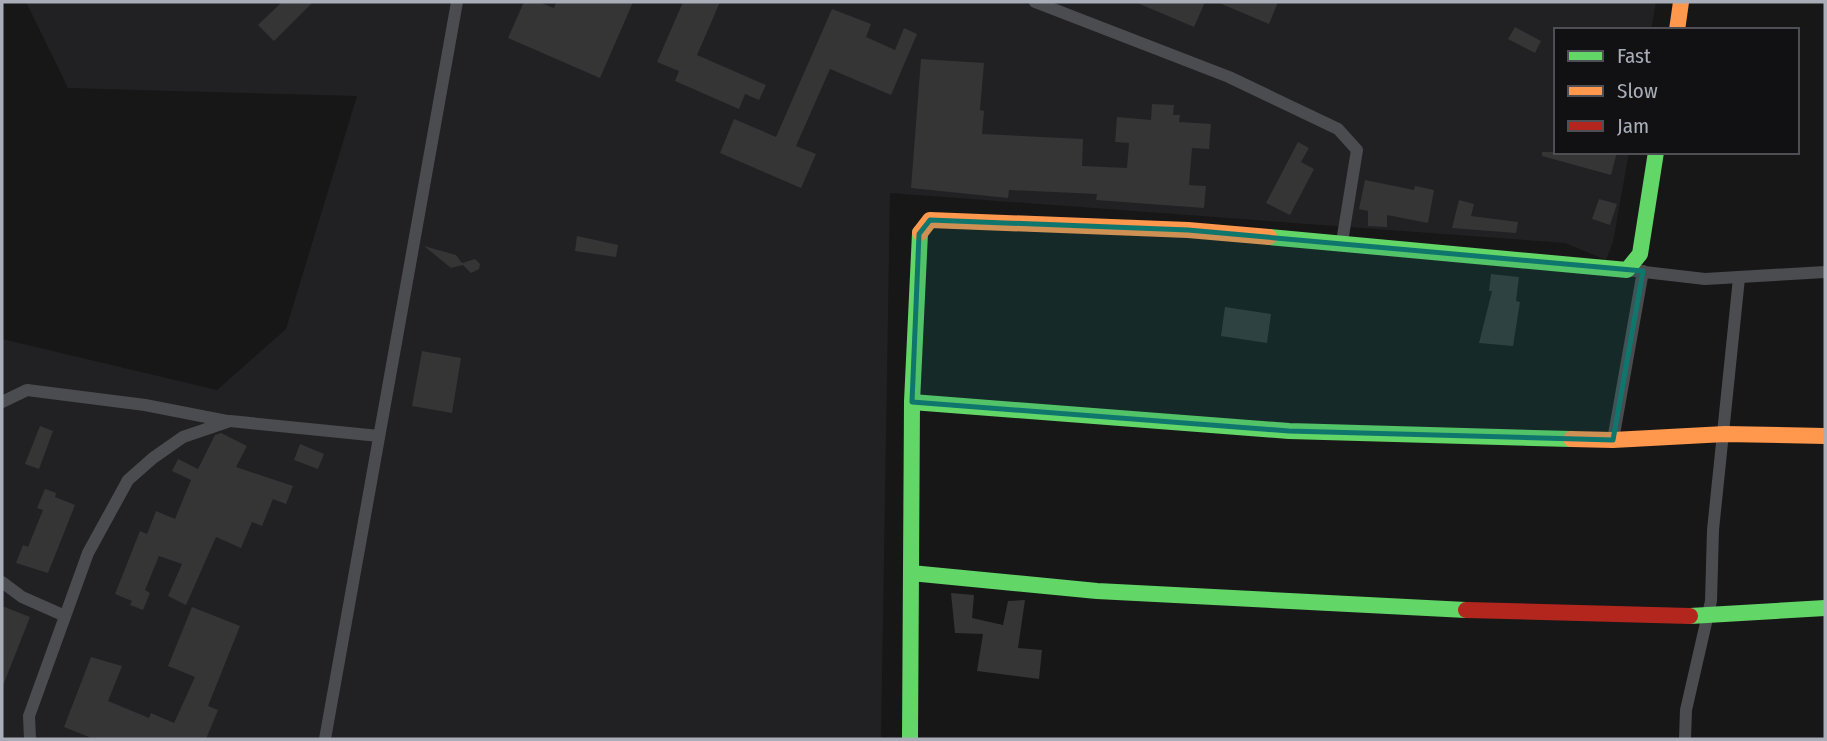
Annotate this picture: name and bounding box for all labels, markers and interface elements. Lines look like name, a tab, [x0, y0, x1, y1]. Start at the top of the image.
legend	[1554, 28, 1799, 154]
text: Fast	[1617, 43, 1651, 69]
text: Slow	[1617, 78, 1658, 104]
text: Jam	[1617, 113, 1649, 139]

